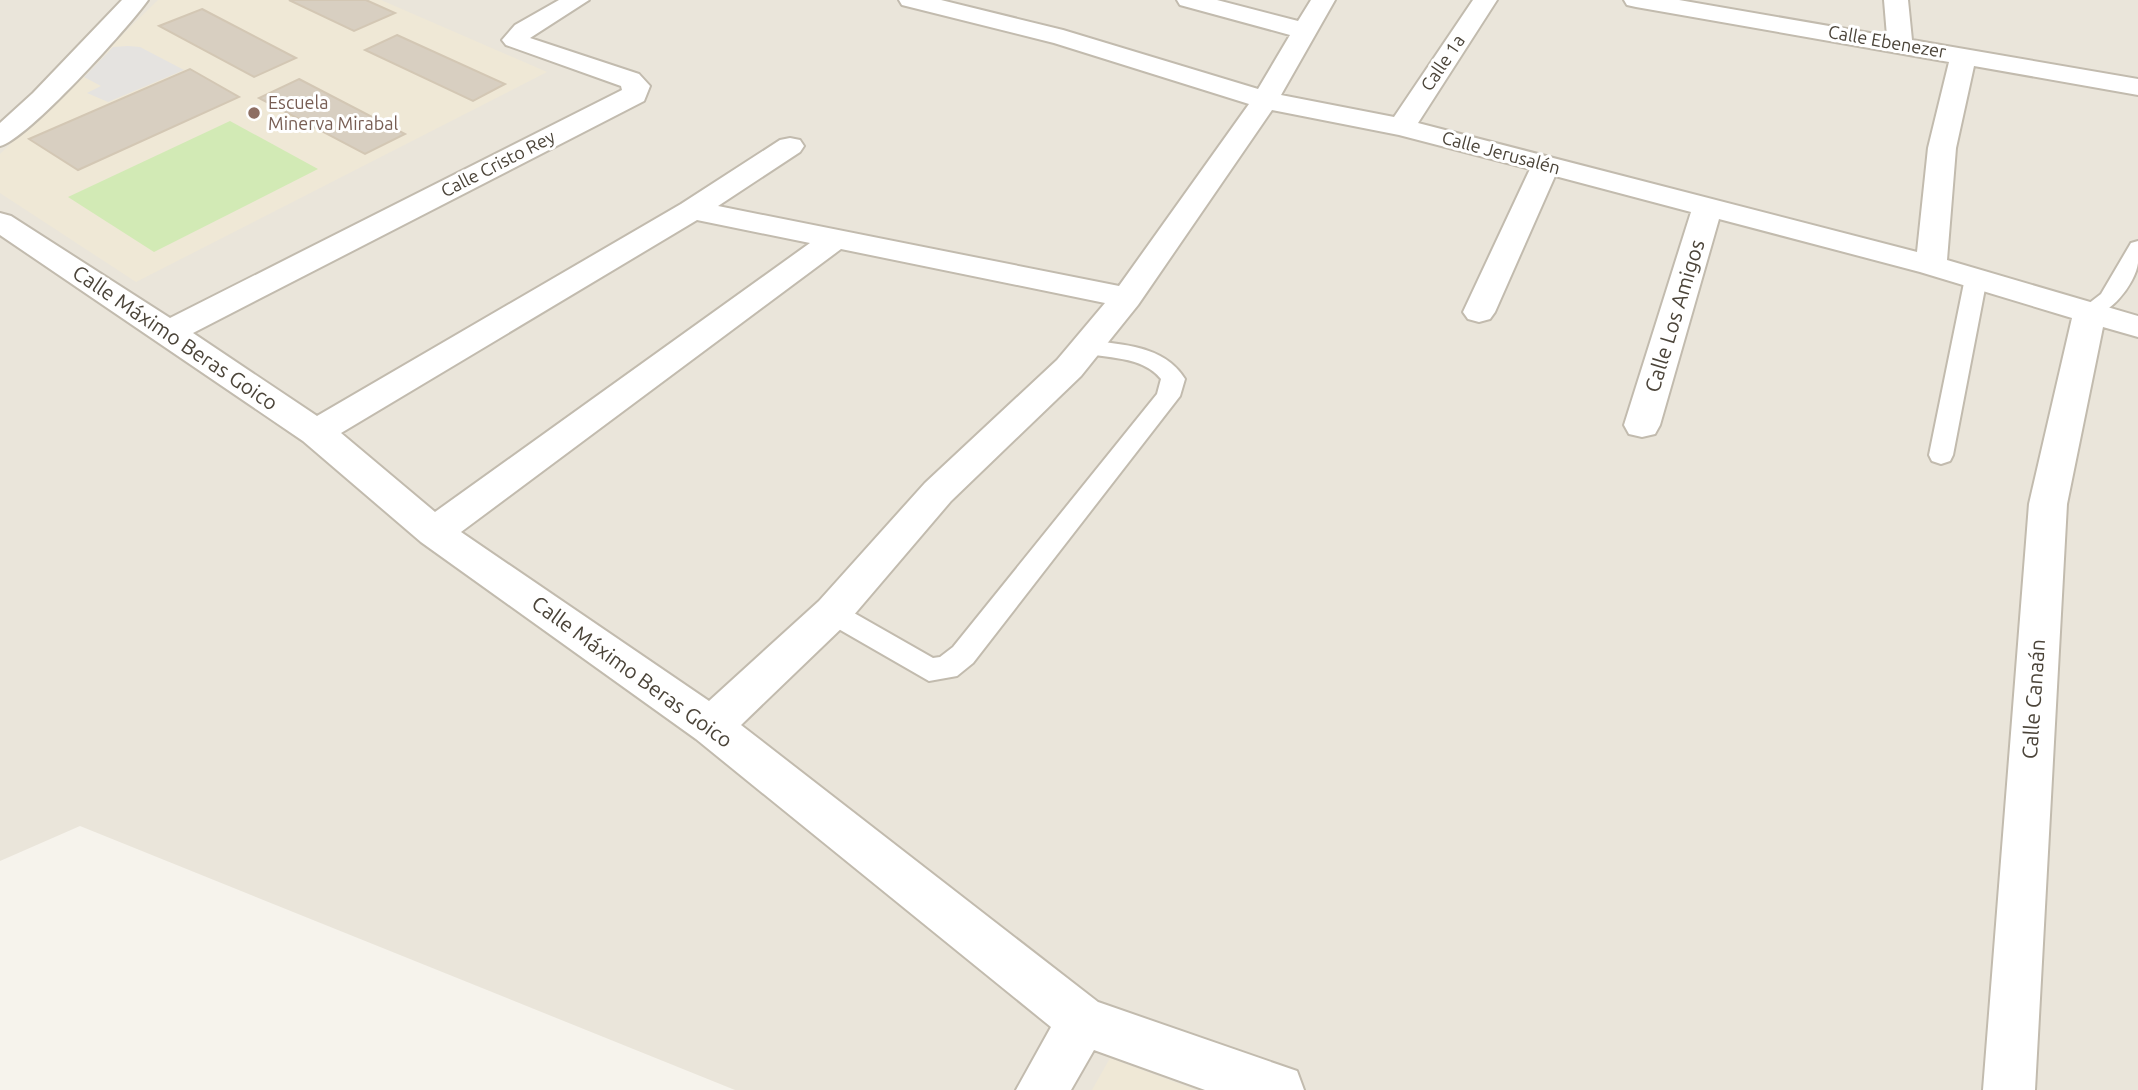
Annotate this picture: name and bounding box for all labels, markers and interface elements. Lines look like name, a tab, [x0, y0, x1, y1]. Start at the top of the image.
street label: Calle Ebenezer	[1827, 21, 1948, 61]
street label: Calle 1a	[1416, 31, 1468, 94]
place label: Escuela Minerva Mirabal	[268, 92, 398, 133]
marker: Escuela Minerva Mirabal	[246, 105, 262, 121]
street label: Calle Cristo Rey	[437, 126, 558, 200]
street label: Calle Jerusalén	[1440, 127, 1563, 177]
street label: Calle Los Amigos	[1639, 236, 1709, 395]
street label: Calle Máximo Beras Goico	[69, 260, 283, 415]
street label: Calle Máximo Beras Goico	[528, 590, 738, 752]
street label: Calle Canaán	[2017, 638, 2049, 760]

